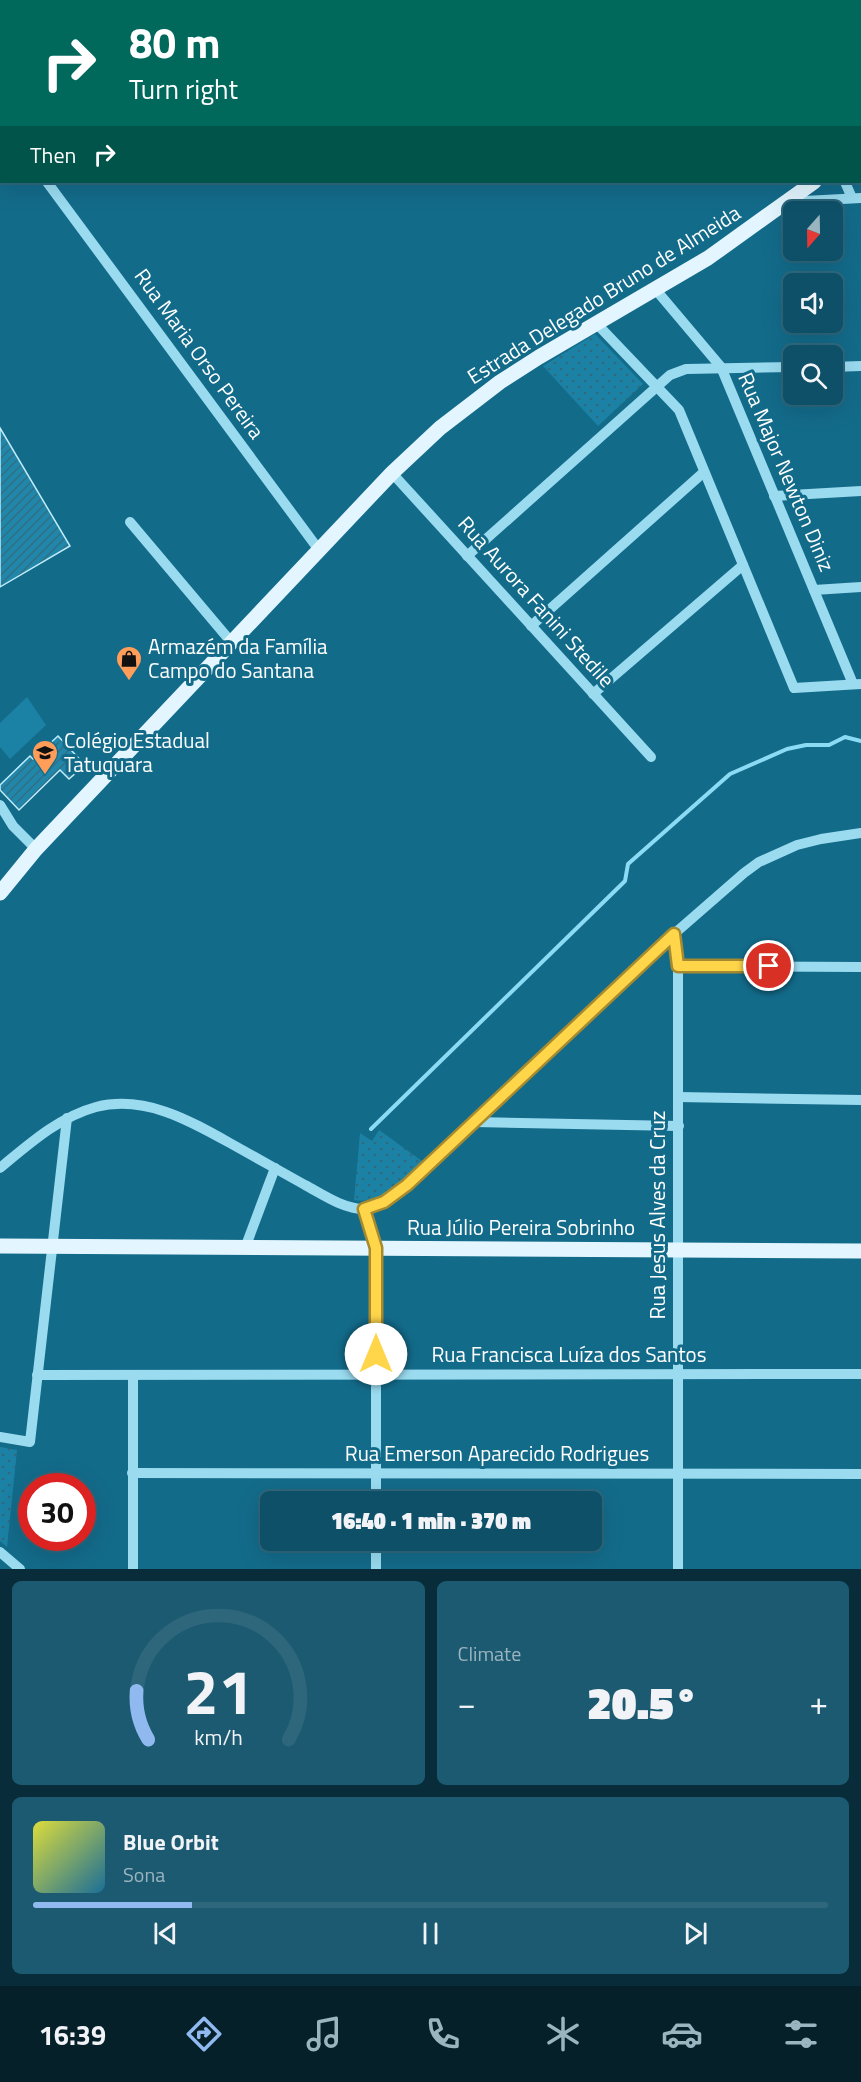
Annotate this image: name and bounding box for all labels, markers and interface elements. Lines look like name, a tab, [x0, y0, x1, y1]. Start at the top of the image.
text: 80 m	[129, 10, 221, 74]
icon: right	[30, 24, 108, 102]
text: Turn right	[129, 68, 238, 109]
text: Then	[30, 138, 76, 172]
icon: right	[88, 138, 121, 171]
street label: Estrada Delegado Bruno de Almeida	[461, 196, 747, 392]
north arrow	[783, 201, 843, 261]
map controls	[783, 201, 843, 405]
street label: Rua Maria Orso Pereira	[127, 262, 273, 446]
button: sound	[783, 273, 843, 333]
button: search	[783, 345, 843, 405]
street label: Rua Major Newton Diniz	[730, 367, 843, 576]
street label: Rua Aurora Fanini Stedile	[451, 509, 623, 694]
place label: Armazém da Família Campo do Santana	[148, 630, 328, 686]
shop icon: Armazém da Família Campo do Santana	[114, 644, 144, 682]
place label: Colégio Estadual Tatuquara	[64, 724, 210, 780]
school or university icon: Colégio Estadual Tatuquara	[30, 738, 60, 776]
pin	[743, 940, 794, 991]
icon: arrive	[752, 949, 785, 982]
street label: Rua Jesus Alves da Cruz	[641, 1111, 673, 1319]
street label: Rua Júlio Pereira Sobrinho	[407, 1211, 635, 1243]
position arrow	[344, 1322, 408, 1386]
street label: Rua Francisca Luíza dos Santos	[432, 1338, 706, 1370]
street label: Rua Emerson Aparecido Rodrigues	[345, 1437, 649, 1469]
speed limit sign: 30	[18, 1473, 96, 1551]
text: 16:40 · 1 min · 370 m	[331, 1504, 531, 1538]
text: Climate	[458, 1638, 521, 1669]
text: 21	[183, 1643, 253, 1738]
text: 20.5°	[587, 1668, 699, 1736]
text: −	[458, 1678, 476, 1728]
text: +	[810, 1678, 828, 1728]
text: km/h	[194, 1721, 243, 1753]
text: Blue Orbit	[123, 1825, 219, 1859]
text: Sona	[123, 1859, 165, 1890]
icon: previous	[149, 1917, 182, 1950]
icon: pause	[414, 1917, 447, 1950]
icon: next	[679, 1917, 712, 1950]
icon: directions	[183, 2013, 225, 2055]
icon: music	[303, 2013, 345, 2055]
icon: phone	[422, 2013, 464, 2055]
icon: climate	[542, 2013, 584, 2055]
icon: car	[661, 2013, 703, 2055]
icon: filters	[780, 2013, 822, 2055]
text: 16:39	[39, 2014, 106, 2055]

